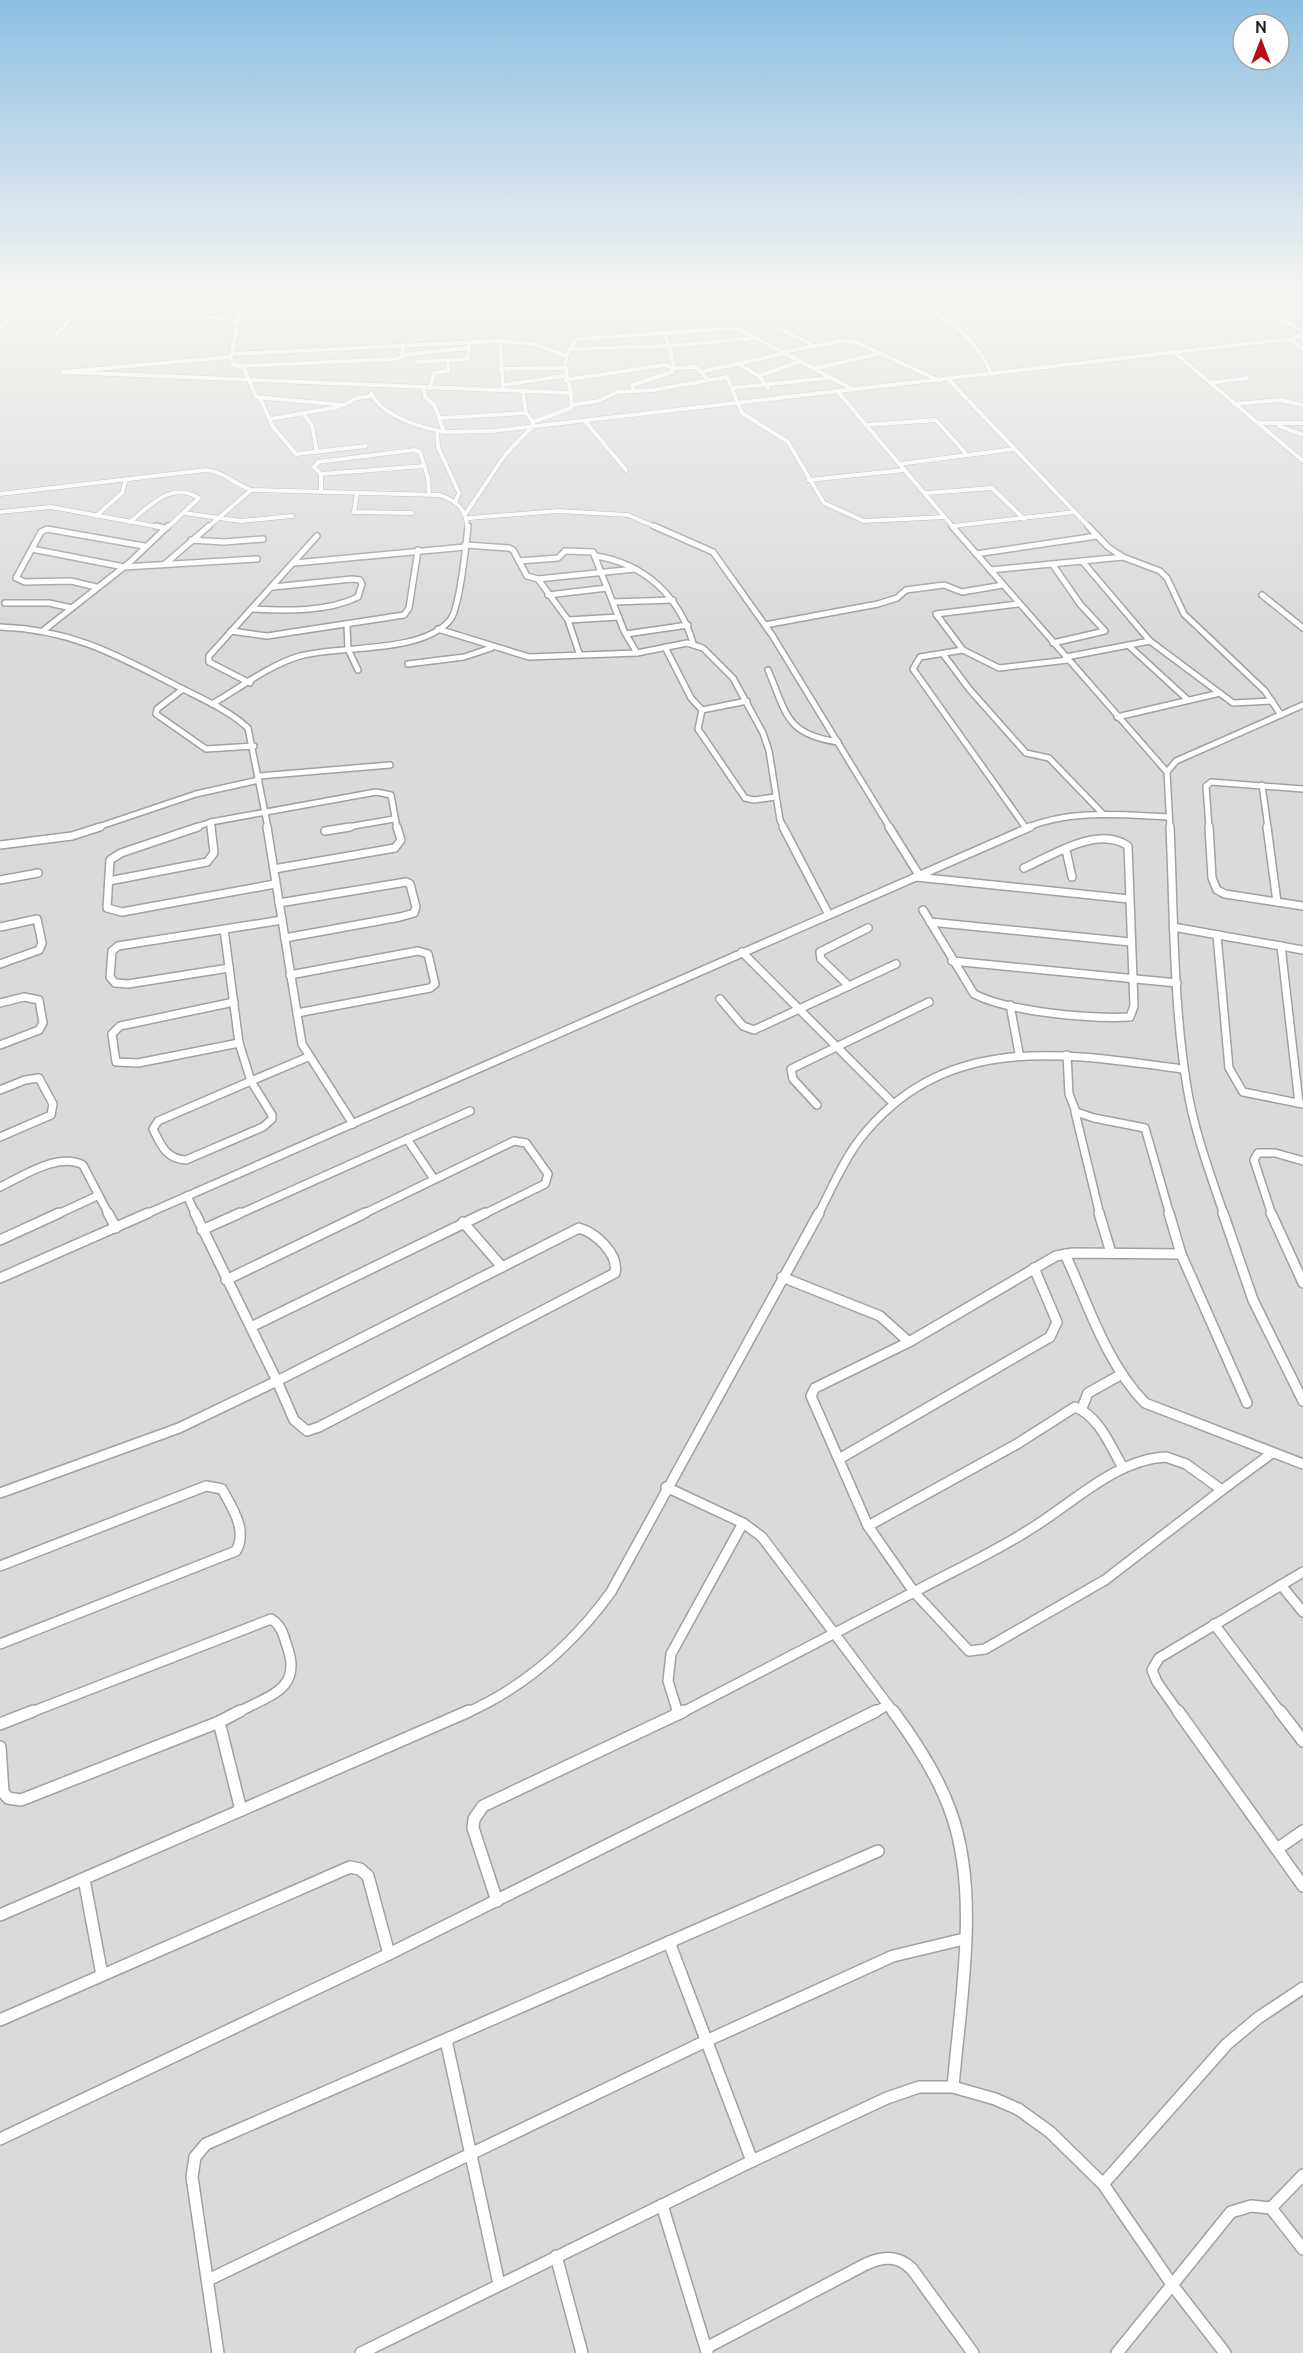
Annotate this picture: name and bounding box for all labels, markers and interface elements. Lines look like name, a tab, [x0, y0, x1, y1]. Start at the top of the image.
north arrow	[1231, 12, 1291, 72]
text: N	[1255, 18, 1267, 36]

